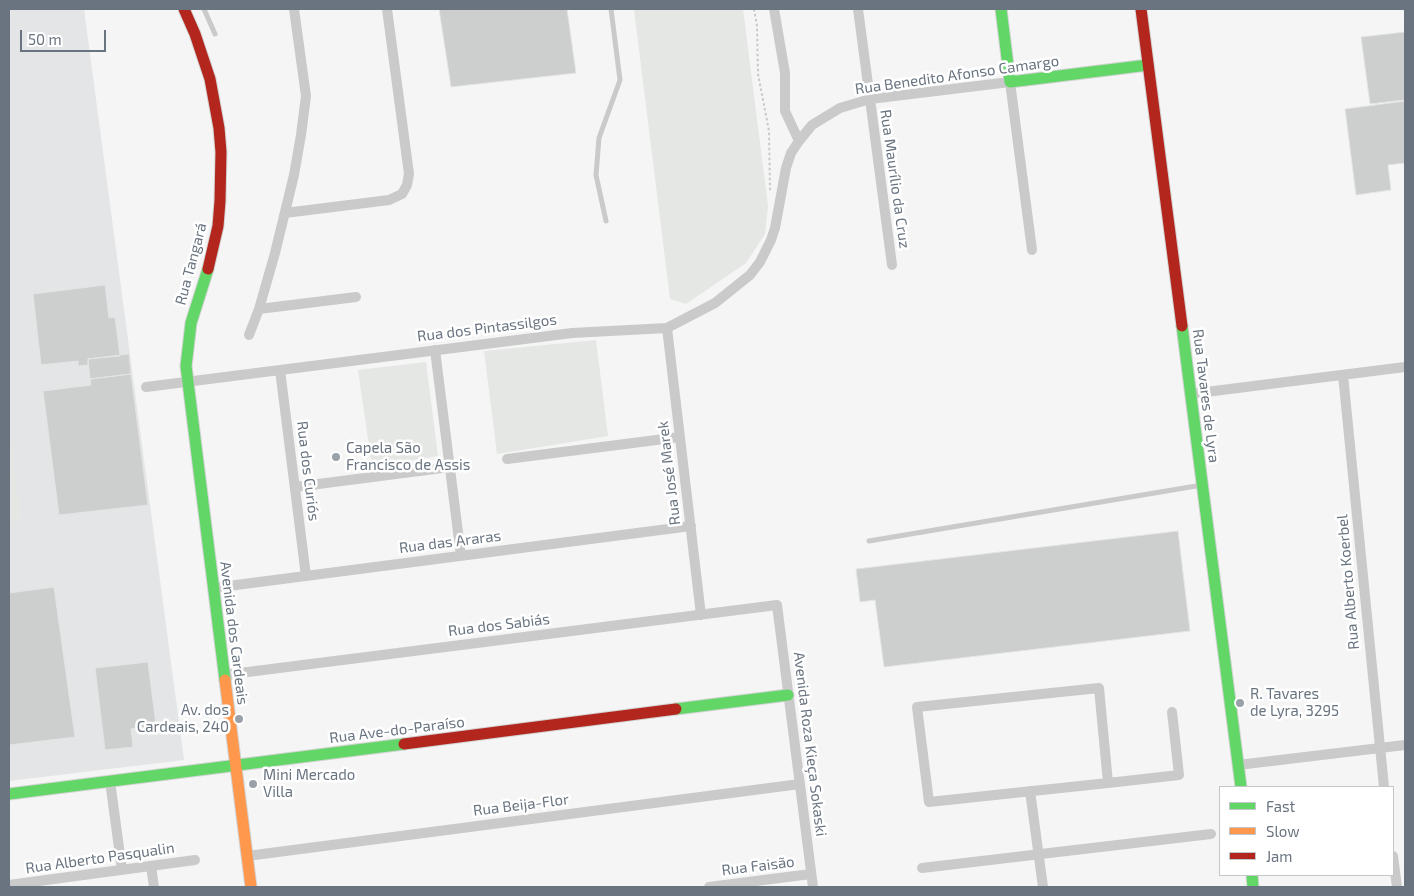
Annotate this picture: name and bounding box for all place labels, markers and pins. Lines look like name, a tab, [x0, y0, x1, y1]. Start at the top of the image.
place label: Capela São Francisco de Assis	[346, 439, 470, 474]
marker: Capela São Francisco de Assis	[330, 451, 342, 463]
place label: R. Tavares de Lyra, 3295	[1250, 685, 1339, 720]
marker: R. Tavares de Lyra, 3295	[1234, 697, 1246, 709]
place label: Av. dos Cardeais, 240	[137, 701, 229, 736]
marker: Av. dos Cardeais, 240	[233, 713, 245, 725]
place label: Mini Mercado Villa	[263, 766, 355, 801]
marker: Mini Mercado Villa	[247, 778, 259, 790]

